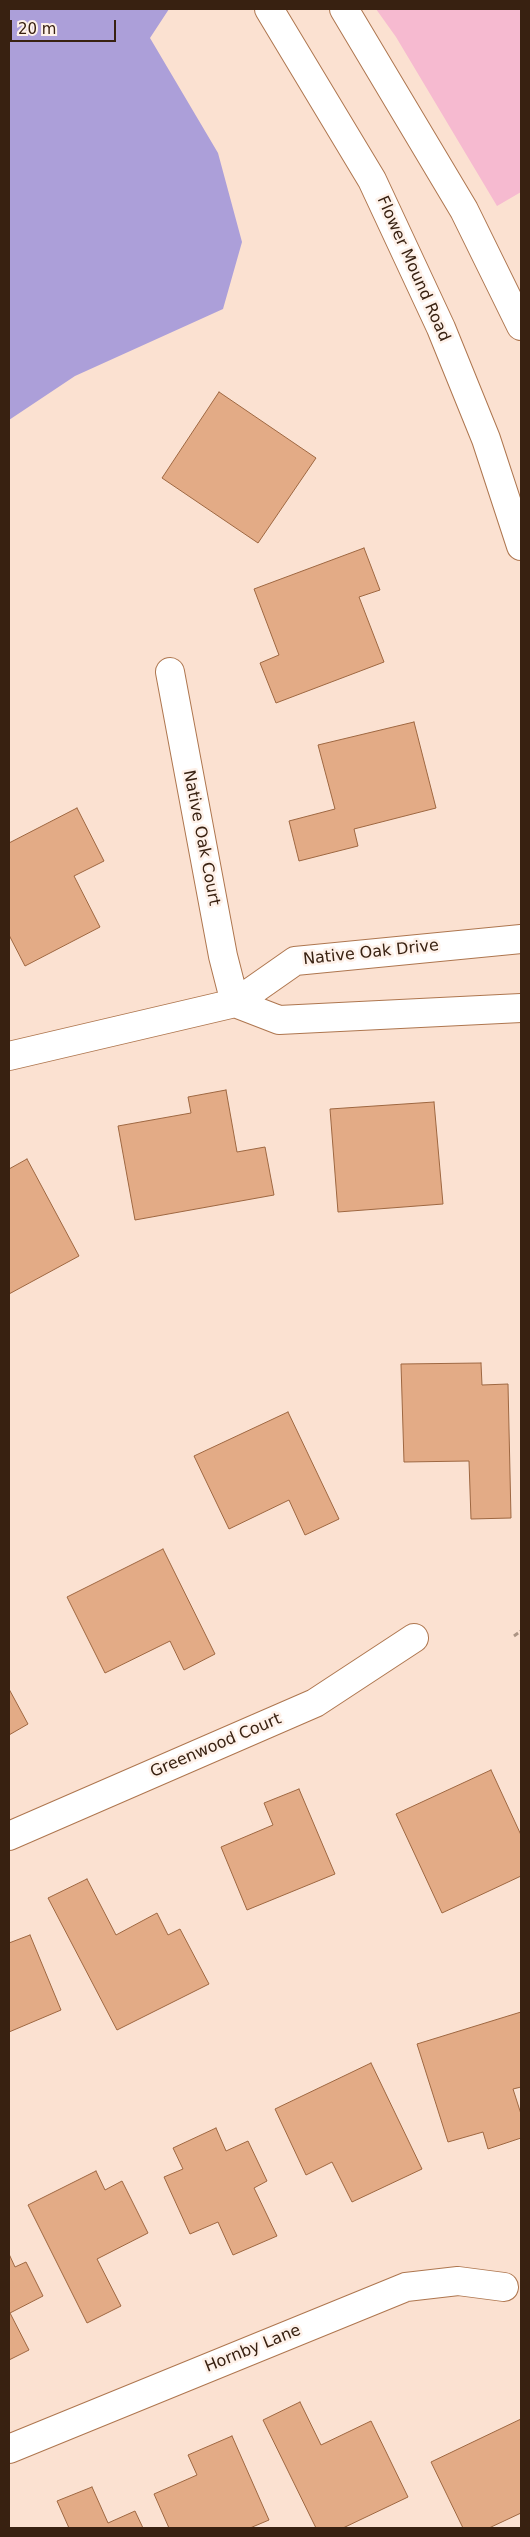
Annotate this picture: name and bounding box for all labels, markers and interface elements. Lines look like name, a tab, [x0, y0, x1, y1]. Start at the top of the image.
scale bar	[12, 10, 119, 42]
text: 20 m	[18, 20, 56, 38]
street label: Flower Mound Road	[372, 193, 454, 345]
street label: Native Oak Court	[178, 769, 224, 907]
street label: Native Oak Drive	[302, 936, 440, 970]
street label: Greenwood Court	[148, 1710, 284, 1782]
street label: Hornby Lane	[202, 2321, 304, 2377]

